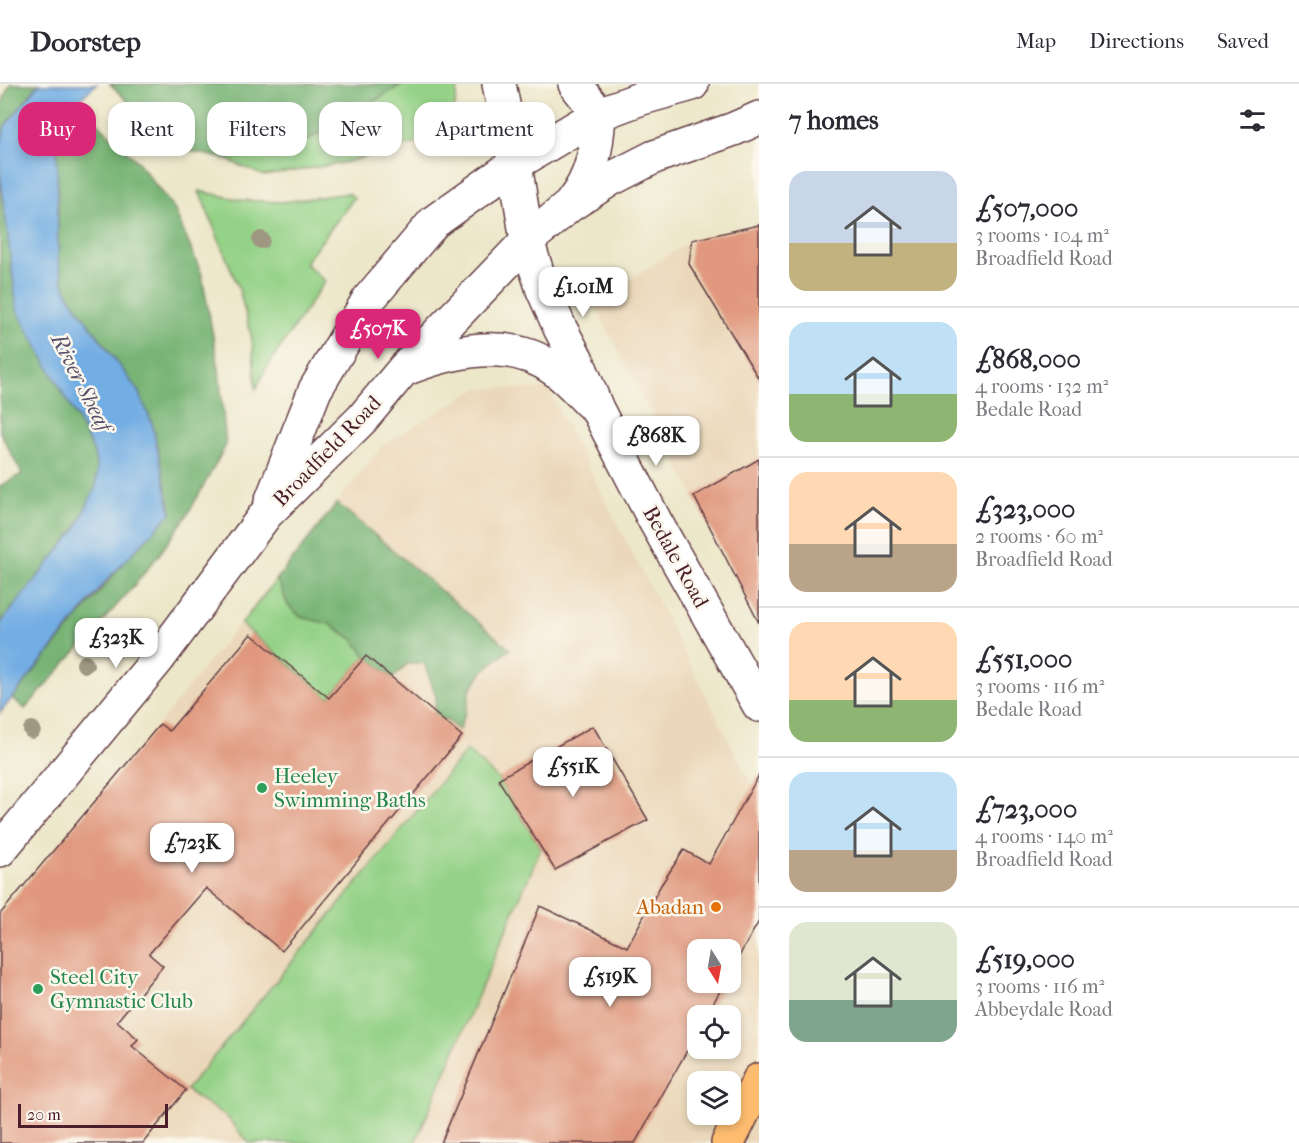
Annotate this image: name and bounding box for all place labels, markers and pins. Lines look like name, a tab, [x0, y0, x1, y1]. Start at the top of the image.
pin: £1.01M	[534, 267, 632, 318]
pin: £507K	[336, 309, 420, 360]
pin: £868K	[614, 416, 698, 467]
pin: £323K	[74, 618, 158, 669]
pin: £551K	[531, 747, 615, 798]
place label: Heeley Swimming Baths	[274, 764, 426, 812]
marker: Heeley Swimming Baths	[255, 781, 269, 795]
pin: £723K	[150, 823, 234, 874]
place label: Abadan	[635, 895, 704, 919]
marker: Abadan	[709, 900, 723, 914]
pin: £519K	[568, 957, 652, 1008]
place label: Steel City Gymnastic Club	[50, 965, 193, 1013]
marker: Steel City Gymnastic Club	[31, 982, 45, 996]

